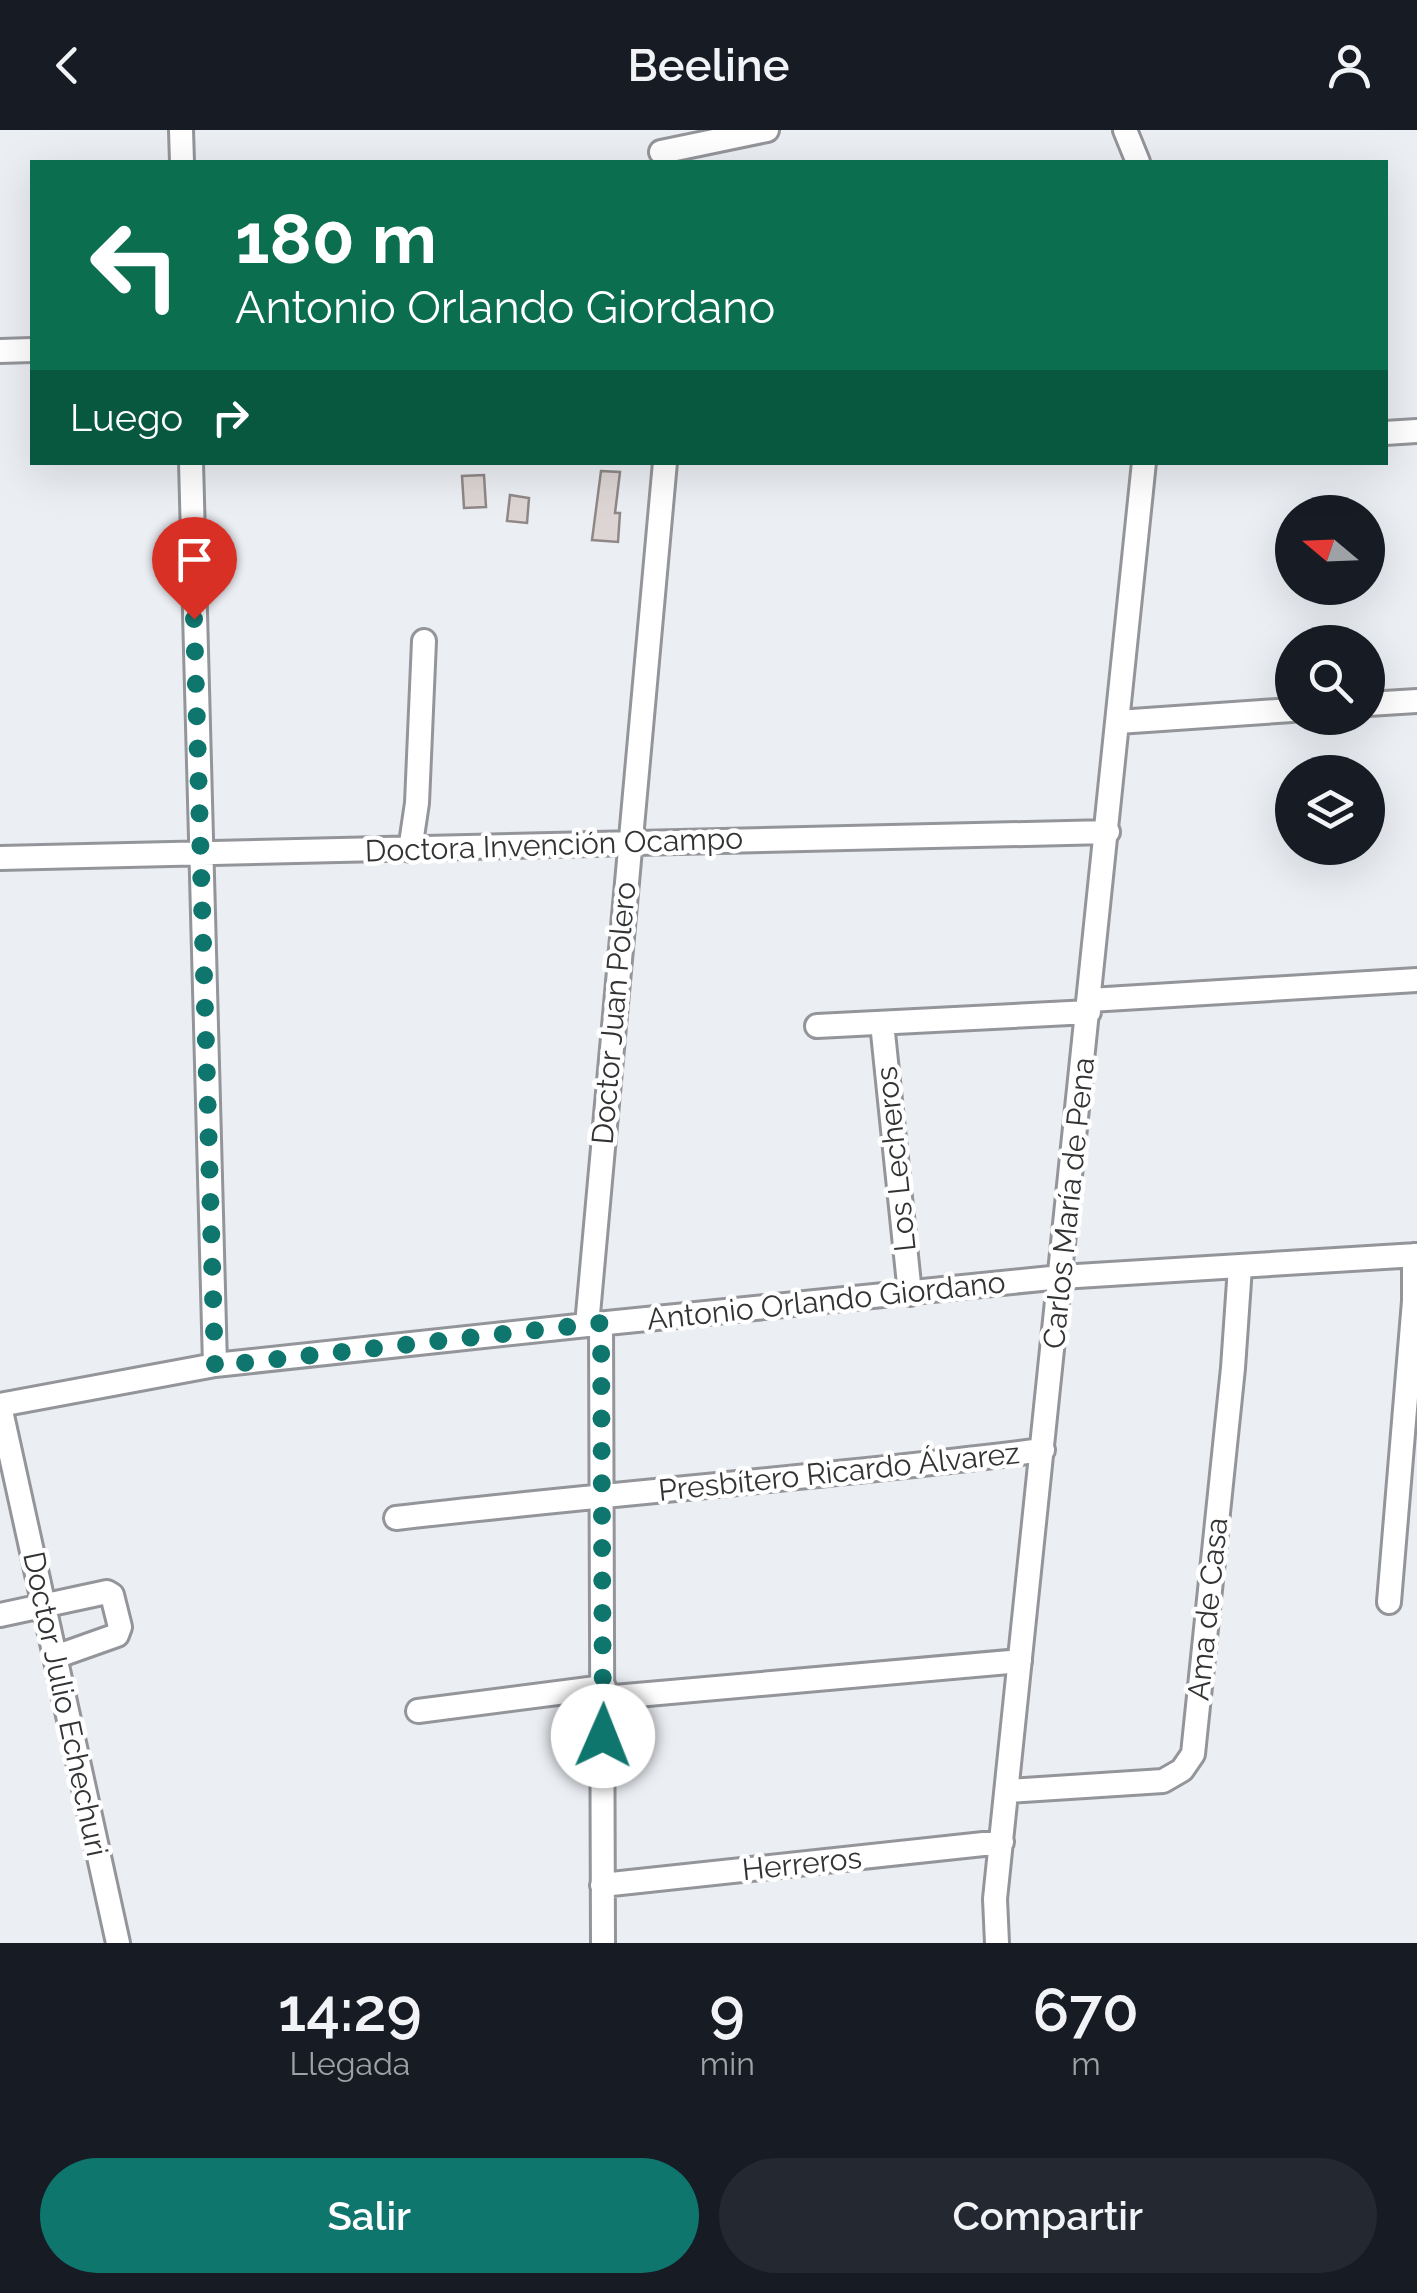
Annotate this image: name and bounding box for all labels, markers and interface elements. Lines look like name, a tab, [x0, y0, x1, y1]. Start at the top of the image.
icon: back	[40, 38, 95, 93]
icon: person	[1322, 38, 1377, 93]
text: Beeline	[627, 39, 790, 92]
text: 180 m	[235, 197, 437, 279]
icon: left	[70, 200, 200, 330]
text: Antonio Orlando Giordano	[235, 281, 775, 334]
icon: right	[203, 390, 258, 445]
text: Luego	[70, 395, 183, 440]
north arrow	[1275, 495, 1385, 605]
map controls	[1275, 495, 1385, 865]
pin	[152, 517, 237, 620]
icon: arrive	[167, 532, 222, 587]
button: search	[1275, 625, 1385, 735]
button: layers	[1275, 755, 1385, 865]
street label: Doctora Invención Ocampo	[364, 820, 744, 869]
street label: Doctor Juan Polero	[585, 880, 642, 1146]
street label: Carlos María de Pena	[1036, 1055, 1101, 1350]
street label: Los Lecheros	[868, 1065, 923, 1253]
street label: Antonio Orlando Giordano	[645, 1264, 1007, 1337]
street label: Presbítero Ricardo Álvarez	[657, 1435, 1021, 1508]
street label: Ama de Casa	[1181, 1516, 1234, 1702]
street label: Doctor Julio Echechuri	[16, 1548, 115, 1859]
position arrow	[551, 1684, 655, 1788]
street label: Herreros	[740, 1840, 863, 1887]
text: 14:29	[278, 1975, 422, 2045]
text: 9	[710, 1975, 745, 2045]
text: 670	[1033, 1975, 1139, 2045]
text: Llegada	[290, 2045, 410, 2082]
text: min	[700, 2045, 755, 2082]
text: m	[1071, 2045, 1101, 2082]
button: Salir	[40, 2158, 699, 2273]
button: Compartir	[719, 2158, 1377, 2273]

